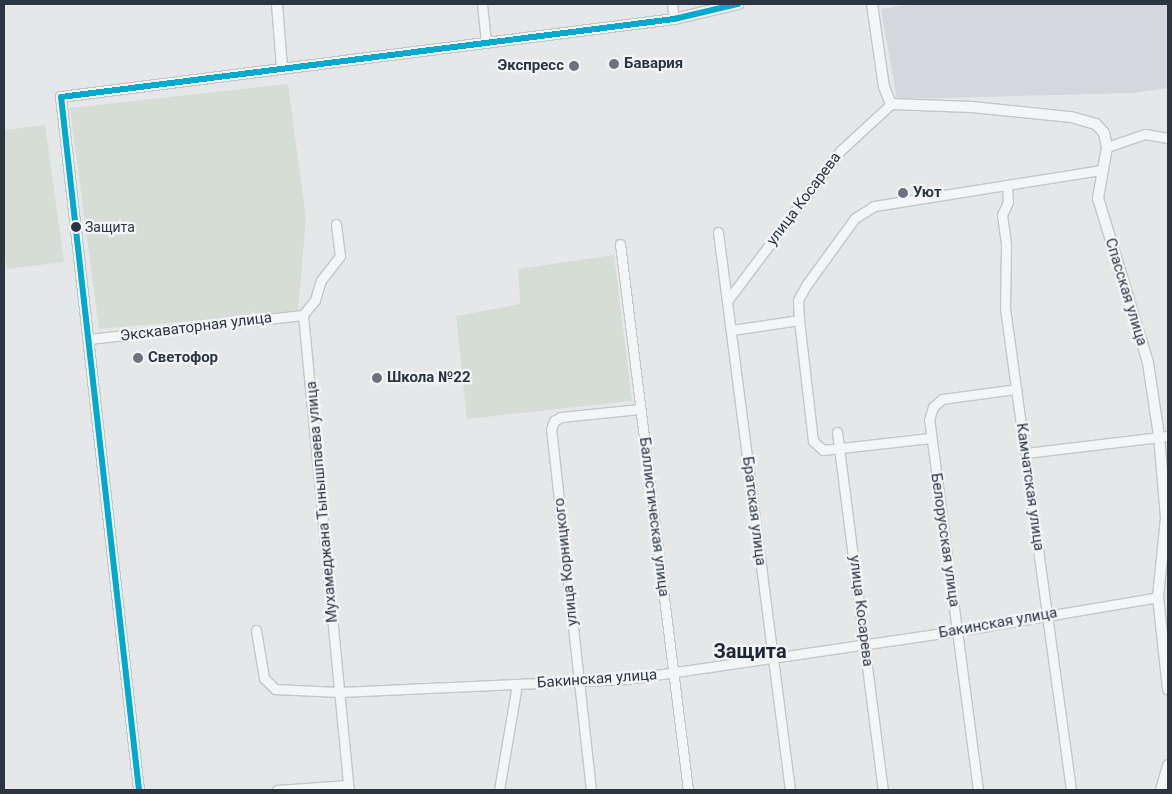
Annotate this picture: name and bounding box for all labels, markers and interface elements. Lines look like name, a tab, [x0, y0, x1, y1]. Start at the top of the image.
place label: Бавария	[624, 55, 683, 73]
place label: Экспресс	[497, 57, 564, 75]
marker: Бавария	[608, 58, 620, 70]
marker: Экспресс	[568, 60, 580, 72]
street label: улица Косарева	[763, 149, 845, 249]
place label: Уют	[913, 184, 942, 202]
marker: Уют	[897, 187, 909, 199]
place label: Защита	[85, 219, 135, 235]
marker: Защита	[71, 222, 81, 232]
street label: Спасская улица	[1101, 236, 1151, 348]
street label: Экскаваторная улица	[119, 309, 273, 345]
place label: Светофор	[148, 349, 218, 367]
marker: Светофор	[132, 352, 144, 364]
place label: Школа №22	[387, 369, 471, 387]
marker: Школа №22	[371, 372, 383, 384]
street label: Мухамеджана Тынышпаева улица	[302, 380, 342, 624]
street label: Камчатская улица	[1012, 422, 1048, 552]
street label: Баллистическая улица	[635, 436, 673, 598]
street label: Братская улица	[738, 455, 770, 567]
street label: Белорусская улица	[927, 472, 963, 608]
street label: улица Корницкого	[550, 497, 582, 627]
street label: улица Косарева	[845, 554, 877, 668]
street label: Бакинская улица	[937, 604, 1059, 642]
district label: Защита	[713, 639, 787, 663]
street label: Бакинская улица	[536, 666, 658, 692]

